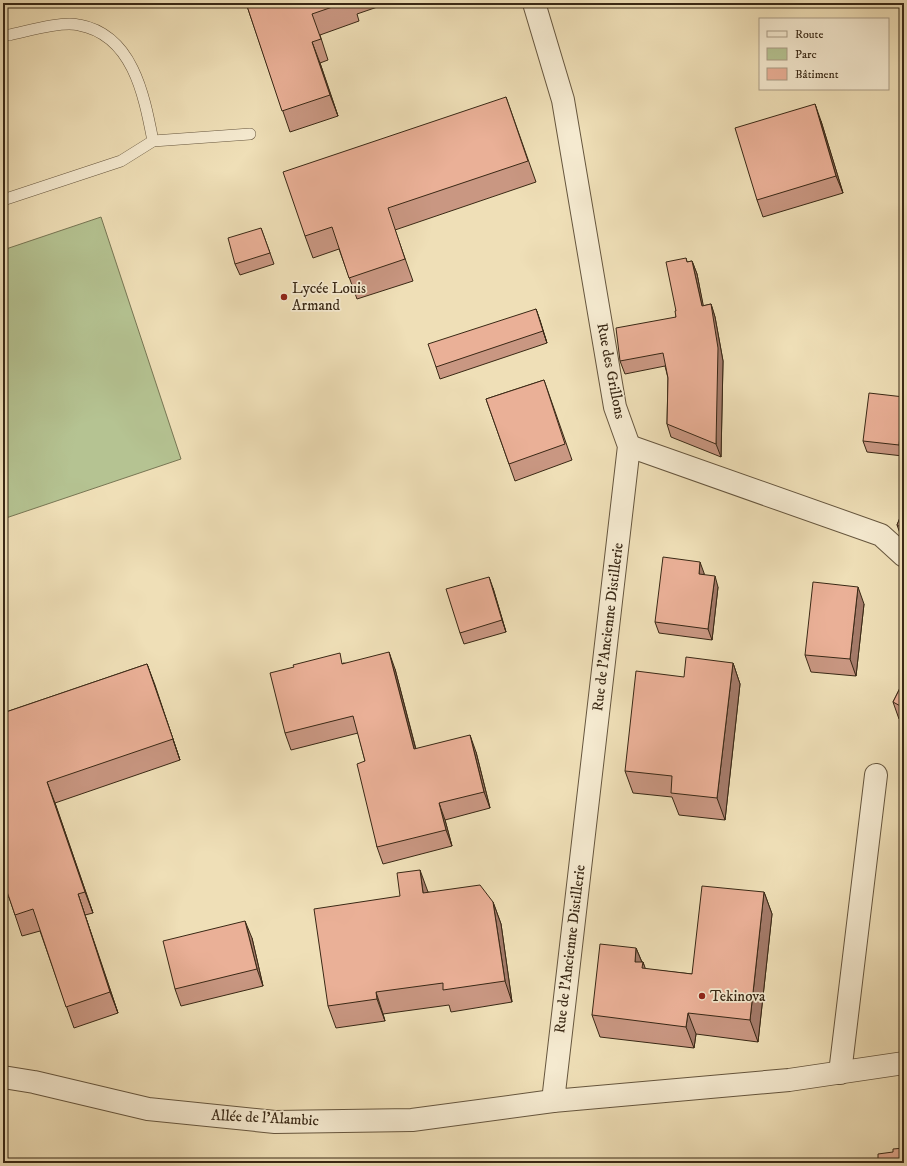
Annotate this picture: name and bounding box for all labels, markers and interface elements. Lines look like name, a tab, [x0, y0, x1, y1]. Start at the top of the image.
legend	[759, 18, 889, 90]
text: Route	[795, 27, 823, 42]
text: Parc	[795, 47, 817, 62]
text: Bâtiment	[795, 67, 839, 82]
place label: Lycée Louis Armand	[292, 279, 366, 315]
marker: Lycée Louis Armand	[279, 292, 289, 302]
street label: Rue des Grillons	[592, 321, 630, 421]
street label: Rue de l'Ancienne Distillerie	[588, 542, 628, 712]
street label: Rue de l'Ancienne Distillerie	[550, 864, 590, 1034]
place label: Tekinova	[710, 987, 766, 1006]
marker: Tekinova	[697, 991, 707, 1001]
street label: Allée de l'Alambic	[211, 1106, 320, 1130]

